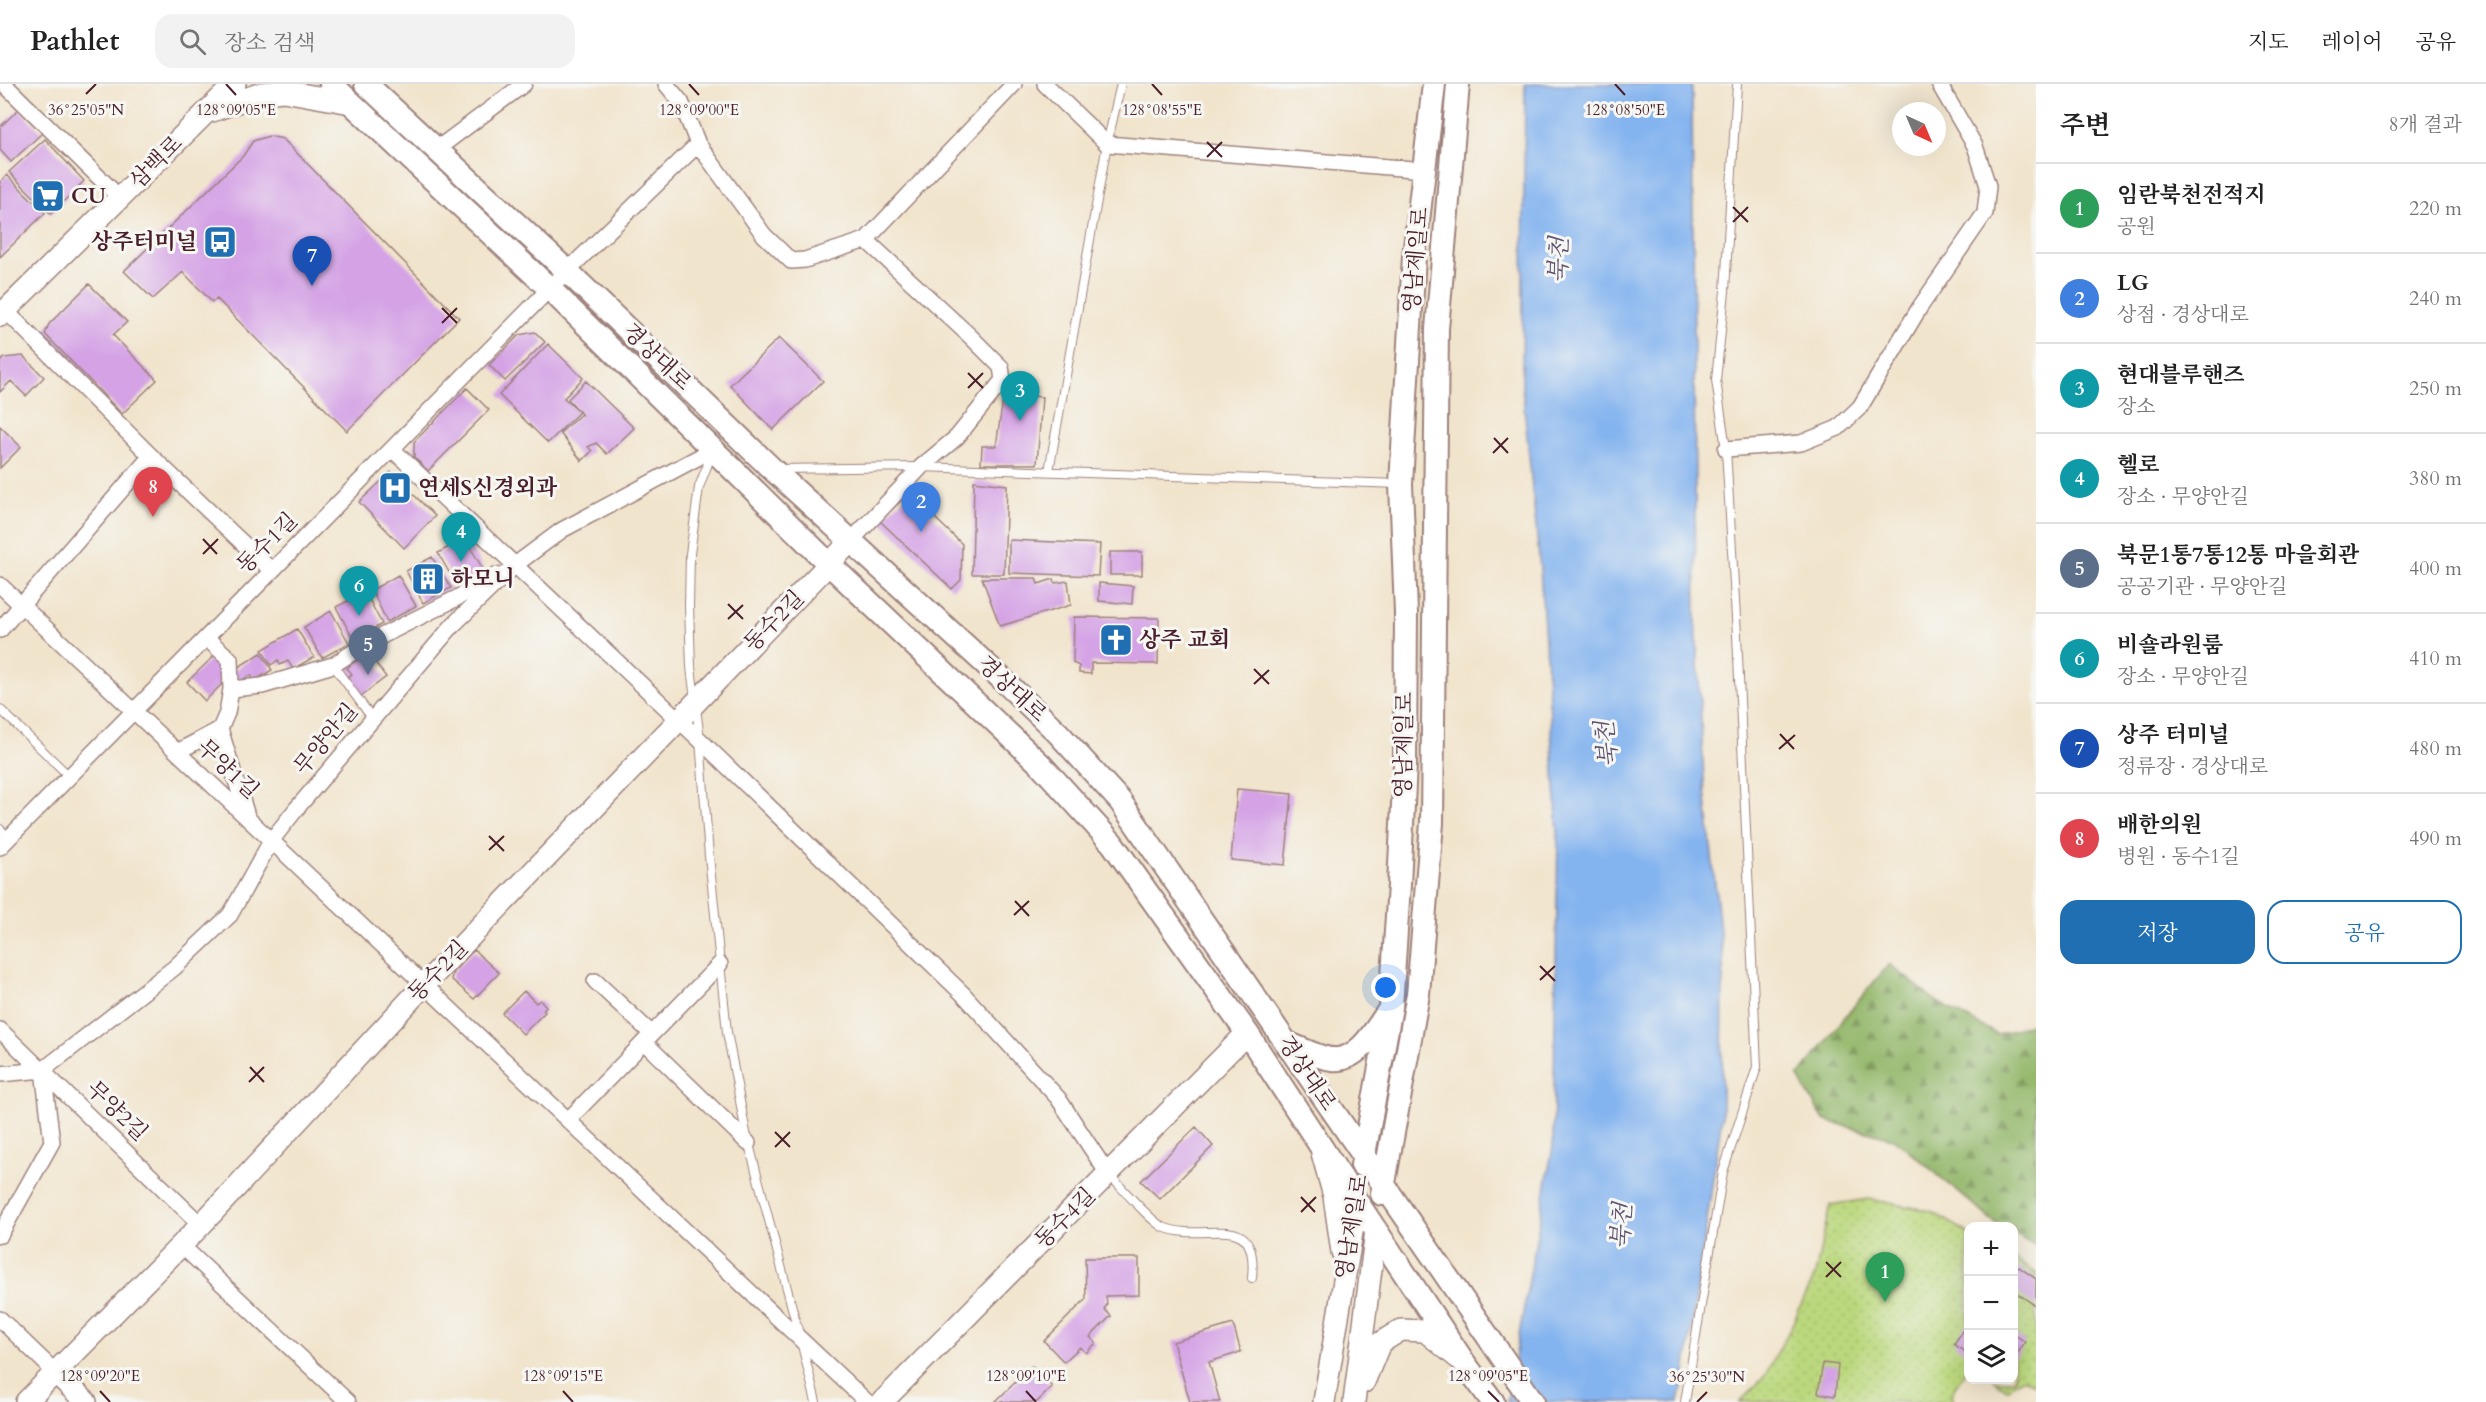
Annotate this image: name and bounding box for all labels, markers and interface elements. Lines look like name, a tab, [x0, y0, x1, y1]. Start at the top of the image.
search box	[155, 14, 575, 68]
text: Pathlet	[30, 22, 119, 60]
icon: search	[176, 25, 209, 58]
text: 장소 검색	[224, 28, 315, 58]
text: 지도	[2248, 28, 2289, 57]
text: 레이어	[2322, 28, 2382, 57]
text: 공유	[2415, 28, 2456, 57]
text: 36°25'05"N	[48, 100, 124, 120]
text: 128°09'05"E	[196, 100, 276, 120]
text: 128°09'00"E	[659, 100, 739, 120]
text: 128°08'55"E	[1122, 100, 1202, 120]
text: 128°08'50"E	[1585, 100, 1665, 120]
north arrow	[1892, 102, 1946, 156]
text: 주변	[2060, 108, 2110, 143]
text: 8개 결과	[2388, 111, 2462, 138]
street label: 삼백로	[123, 129, 189, 195]
supermarket icon: CU	[30, 178, 66, 214]
text: 임란북천전적지	[2117, 180, 2266, 210]
place label: CU	[71, 181, 106, 211]
text: 1	[2074, 195, 2085, 222]
text: 220 m	[2409, 195, 2462, 222]
street label: 영남제일로	[1396, 206, 1436, 314]
text: 공원	[2117, 213, 2156, 240]
bus stop icon: 상주터미널	[202, 224, 238, 260]
place label: 상주터미널	[91, 227, 197, 257]
water label: 북천	[1542, 234, 1576, 284]
pin: 7	[292, 236, 332, 286]
text: LG	[2117, 268, 2149, 298]
text: 2	[2074, 285, 2085, 312]
text: 240 m	[2409, 285, 2462, 312]
text: 상점 · 경상대로	[2117, 301, 2249, 328]
street label: 경상대로	[616, 317, 698, 397]
text: 현대블루핸즈	[2117, 360, 2245, 390]
pin: 3	[1000, 372, 1040, 421]
text: 3	[2074, 375, 2085, 402]
text: 250 m	[2409, 375, 2462, 402]
text: 장소	[2117, 393, 2156, 420]
text: 헬로	[2117, 450, 2160, 480]
text: 4	[2074, 465, 2085, 492]
text: 380 m	[2409, 465, 2462, 492]
pin: 8	[134, 468, 172, 517]
hospital icon: 연세S신경외과	[377, 470, 413, 506]
place label: 연세S신경외과	[418, 473, 558, 503]
pin: 2	[902, 482, 940, 532]
text: 장소 · 무양안길	[2117, 483, 2249, 510]
street label: 동수1길	[230, 506, 304, 580]
pin: 4	[442, 512, 480, 562]
text: 북문1통7통12통 마을회관	[2117, 540, 2359, 570]
text: 5	[2074, 555, 2085, 582]
text: 400 m	[2409, 555, 2462, 582]
building icon: 하모니	[410, 561, 446, 597]
place label: 하모니	[451, 564, 515, 594]
pin: 6	[340, 566, 378, 616]
text: 공공기관 · 무양안길	[2117, 573, 2287, 600]
street label: 동수2길	[737, 584, 811, 658]
church icon: 상주 교회	[1098, 622, 1134, 658]
place label: 상주 교회	[1139, 625, 1230, 655]
pin: 5	[348, 626, 388, 675]
text: 비숄라원룸	[2117, 630, 2223, 660]
text: 6	[2074, 645, 2085, 672]
text: 410 m	[2409, 645, 2462, 672]
street label: 경상대로	[971, 649, 1053, 729]
text: 장소 · 무양안길	[2117, 663, 2249, 690]
street label: 영남제일로	[1388, 692, 1420, 798]
street label: 무양안길	[287, 697, 365, 781]
water label: 북천	[1588, 717, 1626, 769]
text: 상주 터미널	[2117, 720, 2229, 750]
street label: 무양1길	[190, 732, 266, 806]
text: 7	[2074, 735, 2085, 762]
text: 480 m	[2409, 735, 2462, 762]
text: 정류장 · 경상대로	[2117, 753, 2268, 780]
text: 배한의원	[2117, 810, 2202, 840]
text: 8	[2074, 825, 2085, 852]
text: 490 m	[2409, 825, 2462, 852]
text: 병원 · 동수1길	[2117, 843, 2240, 870]
button: 저장	[2060, 900, 2255, 964]
button: 공유	[2267, 900, 2462, 964]
street label: 동수2길	[401, 934, 475, 1008]
your location	[1371, 973, 1400, 1002]
street label: 경상대로	[1271, 1029, 1343, 1117]
street label: 무양2길	[80, 1074, 154, 1148]
street label: 영남제일로	[1329, 1172, 1375, 1282]
street label: 동수4길	[1028, 1181, 1102, 1255]
water label: 북천	[1604, 1200, 1640, 1250]
map controls	[1964, 1222, 2018, 1384]
button: +	[1964, 1222, 2018, 1276]
pin: 1	[1866, 1252, 1904, 1302]
button: −	[1964, 1276, 2018, 1330]
button: layers	[1964, 1330, 2018, 1384]
text: 128°09'20"E	[60, 1366, 140, 1386]
text: 128°09'15"E	[523, 1366, 603, 1386]
text: 128°09'10"E	[986, 1366, 1066, 1386]
text: 128°09'05"E	[1448, 1366, 1528, 1386]
text: 36°25'30"N	[1669, 1367, 1745, 1387]

